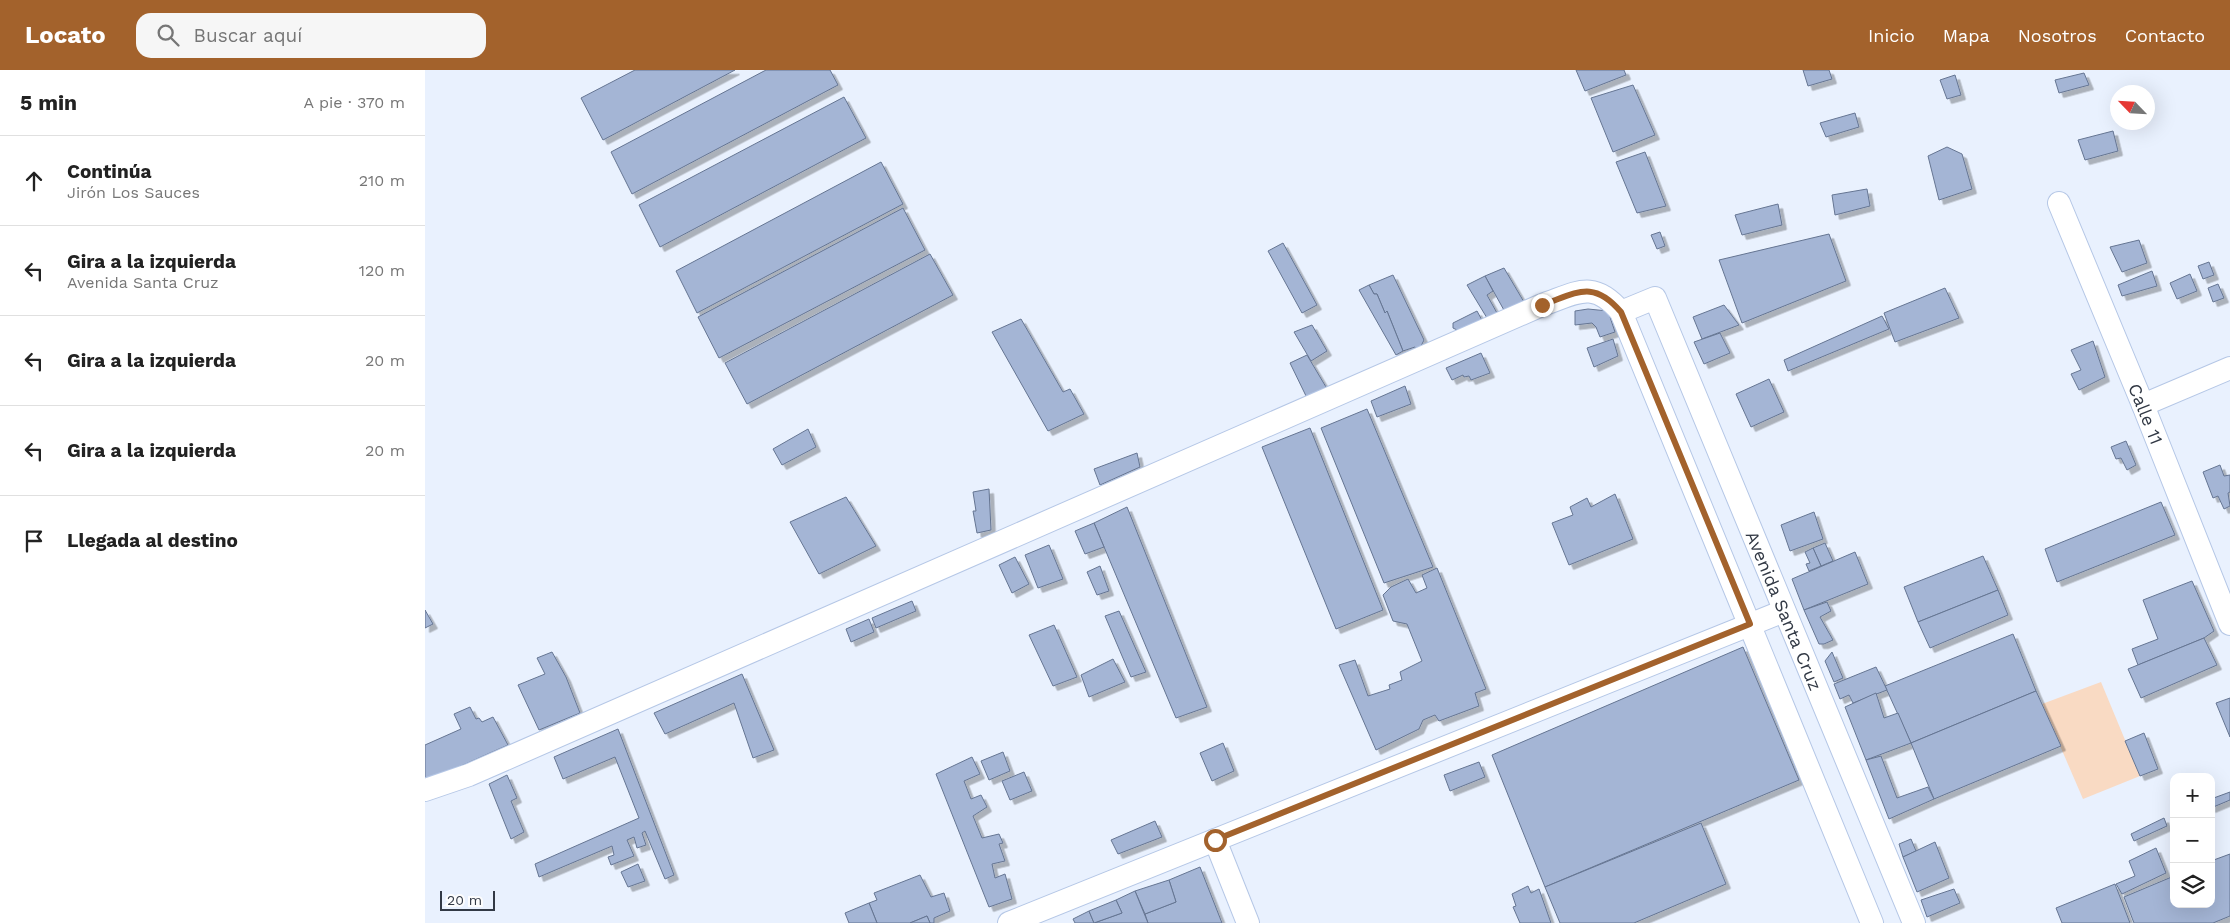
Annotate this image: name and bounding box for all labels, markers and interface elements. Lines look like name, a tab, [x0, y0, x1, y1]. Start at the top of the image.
search box	[136, 13, 486, 58]
text: Locato	[25, 21, 106, 49]
icon: search	[154, 21, 182, 49]
text: Buscar aquí	[194, 24, 302, 47]
text: Inicio	[1868, 25, 1915, 46]
text: Mapa	[1943, 25, 1990, 46]
text: Nosotros	[2018, 25, 2097, 46]
text: Contacto	[2125, 25, 2205, 46]
north arrow	[2110, 85, 2155, 130]
text: 5 min	[20, 90, 77, 115]
text: A pie · 370 m	[304, 93, 405, 112]
text: Continúa	[67, 160, 151, 183]
icon: ahead	[20, 167, 48, 195]
text: 210 m	[359, 171, 405, 190]
text: Jirón Los Sauces	[67, 183, 200, 202]
text: Gira a la izquierda	[67, 250, 236, 273]
icon: left	[20, 257, 48, 285]
text: 120 m	[359, 261, 405, 280]
text: Avenida Santa Cruz	[67, 273, 219, 292]
route end	[1531, 294, 1554, 317]
icon: left	[20, 347, 48, 375]
text: Gira a la izquierda	[67, 349, 236, 372]
text: 20 m	[365, 351, 405, 370]
street label: Calle 11	[2125, 380, 2168, 447]
icon: left	[20, 437, 48, 465]
text: Gira a la izquierda	[67, 439, 236, 462]
text: 20 m	[365, 441, 405, 460]
icon: arrive	[20, 527, 48, 555]
street label: Avenida Santa Cruz	[1742, 528, 1827, 693]
text: Llegada al destino	[67, 529, 238, 552]
map controls	[2170, 773, 2215, 908]
button: +	[2170, 773, 2215, 818]
button: −	[2170, 818, 2215, 863]
route start	[1204, 829, 1227, 852]
button: layers	[2170, 863, 2215, 908]
scale bar	[440, 888, 495, 911]
text: 20 m	[447, 892, 482, 908]

